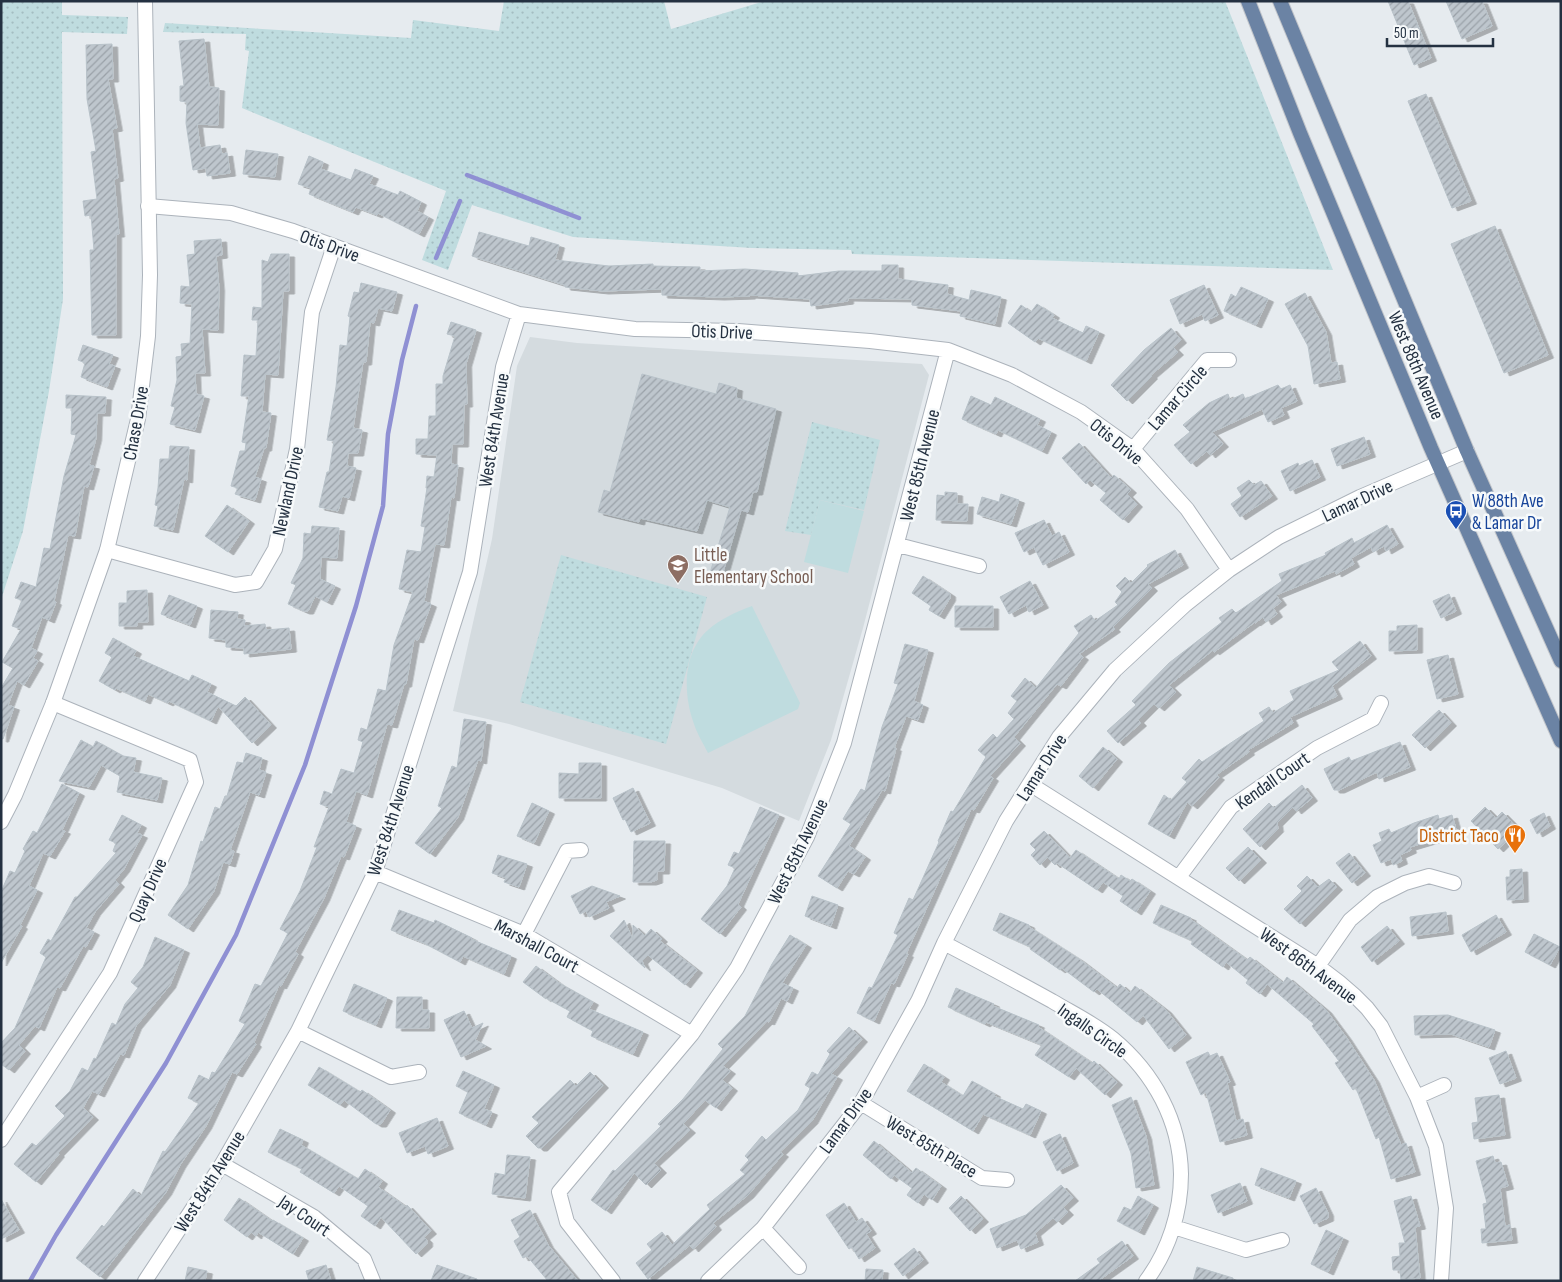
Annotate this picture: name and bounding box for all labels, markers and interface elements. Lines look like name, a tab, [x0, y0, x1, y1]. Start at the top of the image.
scale bar	[1387, 15, 1493, 47]
text: 50 m	[1394, 24, 1419, 43]
street label: Otis Drive	[297, 225, 362, 268]
street label: West 88th Avenue	[1382, 308, 1449, 423]
street label: Otis Drive	[691, 320, 753, 345]
street label: Lamar Circle	[1144, 361, 1213, 435]
street label: West 84th Avenue	[474, 371, 515, 489]
street label: Chase Drive	[119, 384, 154, 462]
street label: West 85th Avenue	[895, 407, 945, 524]
street label: Otis Drive	[1085, 414, 1147, 471]
street label: Newland Drive	[268, 444, 309, 538]
street label: Lamar Drive	[1319, 475, 1397, 528]
place label: W 88th Ave & Lamar Dr	[1472, 490, 1544, 535]
bus stop icon: W 88th Ave & Lamar Dr	[1444, 499, 1468, 530]
place label: Little Elementary School	[694, 544, 813, 589]
school or university icon: Little Elementary School	[666, 553, 690, 584]
street label: Lamar Drive	[1012, 730, 1072, 806]
street label: Kendall Court	[1231, 747, 1315, 815]
street label: West 84th Avenue	[363, 762, 420, 879]
street label: West 85th Avenue	[763, 795, 834, 908]
restaurant icon: District Taco	[1503, 823, 1527, 854]
place label: District Taco	[1419, 825, 1499, 848]
street label: Quay Drive	[124, 855, 173, 926]
street label: Marshall Court	[490, 914, 583, 978]
street label: West 86th Avenue	[1255, 923, 1362, 1009]
street label: Ingalls Circle	[1053, 999, 1132, 1064]
street label: Lamar Drive	[815, 1084, 878, 1158]
street label: West 85th Place	[881, 1111, 981, 1183]
street label: West 84th Avenue	[170, 1127, 251, 1237]
street label: Jay Court	[273, 1190, 335, 1242]

